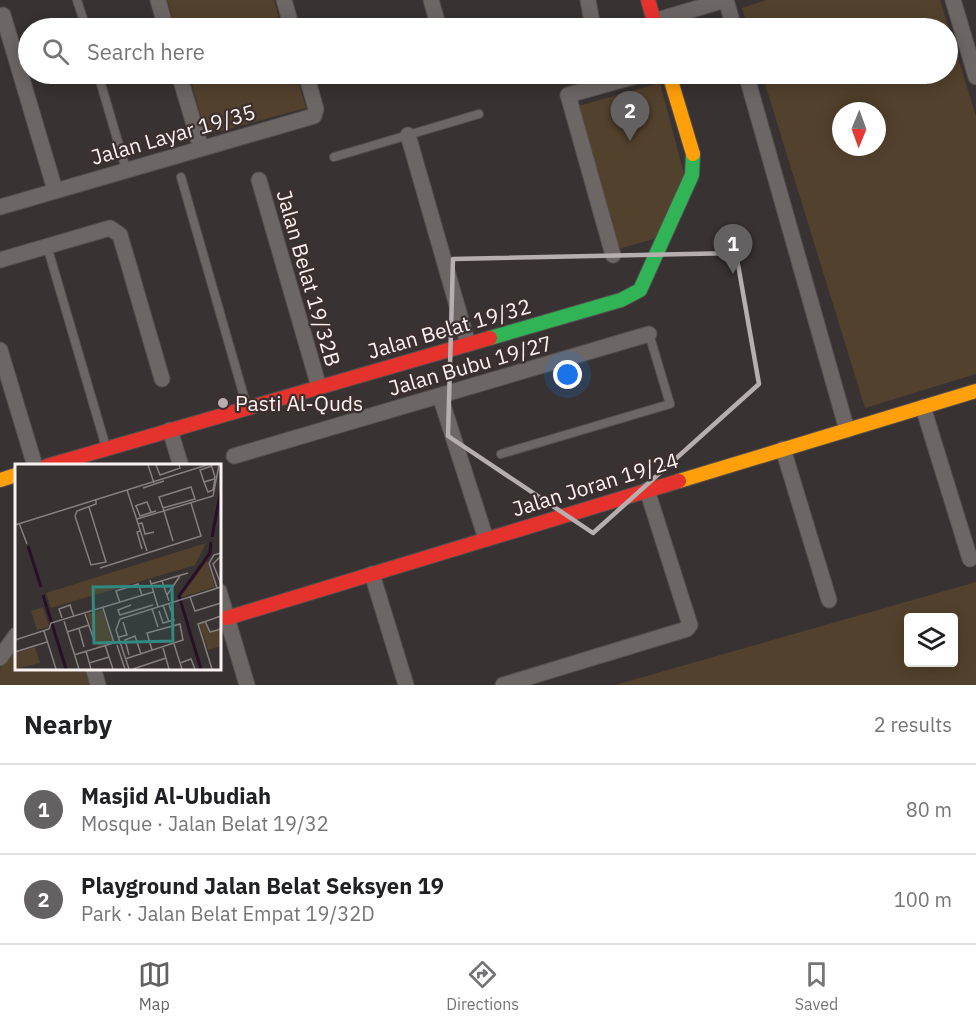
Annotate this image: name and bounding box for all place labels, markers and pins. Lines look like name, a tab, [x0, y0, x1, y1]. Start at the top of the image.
pin: 2	[610, 92, 650, 141]
pin: 1	[714, 224, 752, 274]
place label: Pasti Al-Quds	[235, 389, 363, 417]
marker: Pasti Al-Quds	[216, 396, 230, 410]

